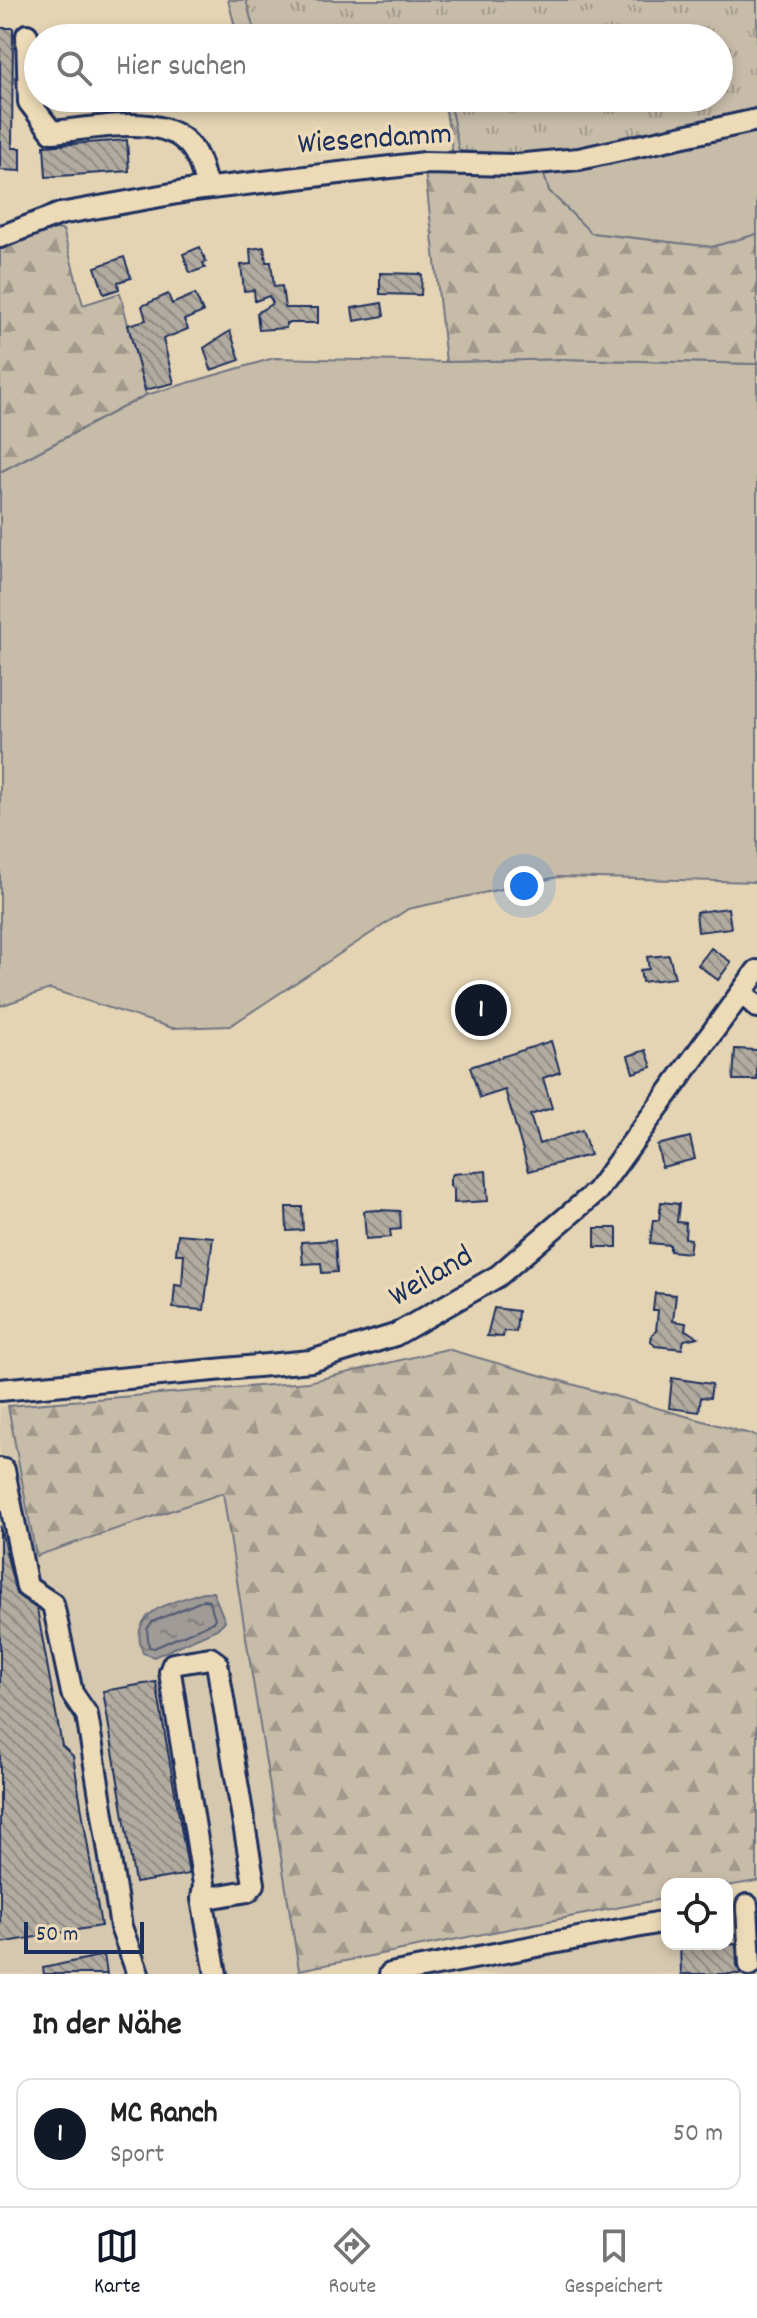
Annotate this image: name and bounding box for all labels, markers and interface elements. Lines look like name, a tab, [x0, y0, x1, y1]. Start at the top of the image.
search box	[24, 24, 733, 112]
icon: search	[52, 46, 96, 90]
text: Hier suchen	[116, 47, 246, 90]
street label: Wiesendamm	[296, 113, 454, 169]
your location	[504, 866, 544, 906]
pin: 1	[455, 980, 507, 1040]
street label: Weiland	[381, 1235, 483, 1321]
map controls	[661, 1878, 733, 1950]
button: locate	[661, 1878, 733, 1950]
scale bar	[24, 1918, 144, 1954]
text: 50 m	[36, 1920, 78, 1951]
text: In der Nähe	[32, 2002, 182, 2051]
text: MC Ranch	[110, 2094, 218, 2137]
text: 1	[57, 2116, 63, 2153]
text: 50 m	[673, 2116, 723, 2153]
text: Sport	[110, 2137, 164, 2174]
tab: Karte	[94, 2224, 140, 2303]
tab: Route	[328, 2224, 376, 2303]
tab: Gespeichert	[564, 2224, 663, 2303]

